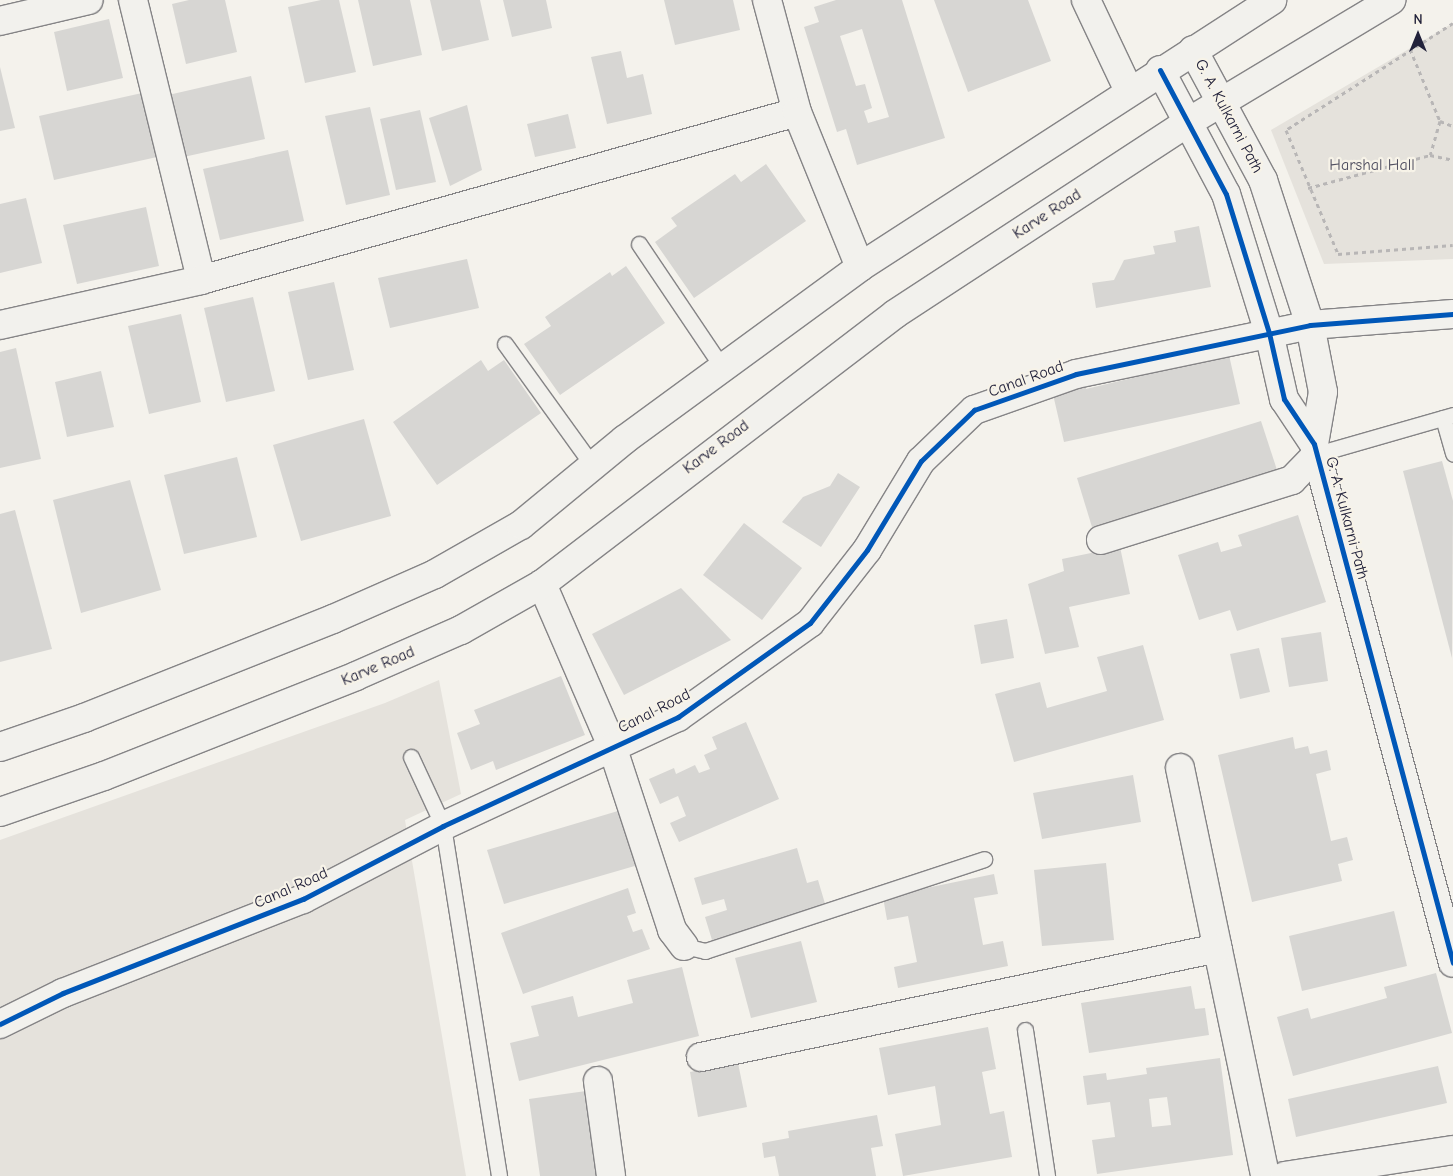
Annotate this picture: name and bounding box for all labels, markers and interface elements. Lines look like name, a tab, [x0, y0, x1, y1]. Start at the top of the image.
north arrow	[1393, 10, 1443, 60]
text: N	[1413, 11, 1423, 28]
street label: G. A. Kulkarni Path	[1191, 56, 1267, 176]
park label: Harshal Hall	[1329, 155, 1415, 175]
street label: Karve Road	[1009, 185, 1085, 243]
street label: Canal Road	[986, 357, 1066, 401]
street label: Karve Road	[679, 416, 753, 478]
street label: G. A. Kulkarni Path	[1321, 454, 1373, 582]
street label: Karve Road	[338, 642, 418, 690]
street label: Canal Road	[615, 685, 693, 737]
street label: Canal Road	[251, 863, 331, 913]

